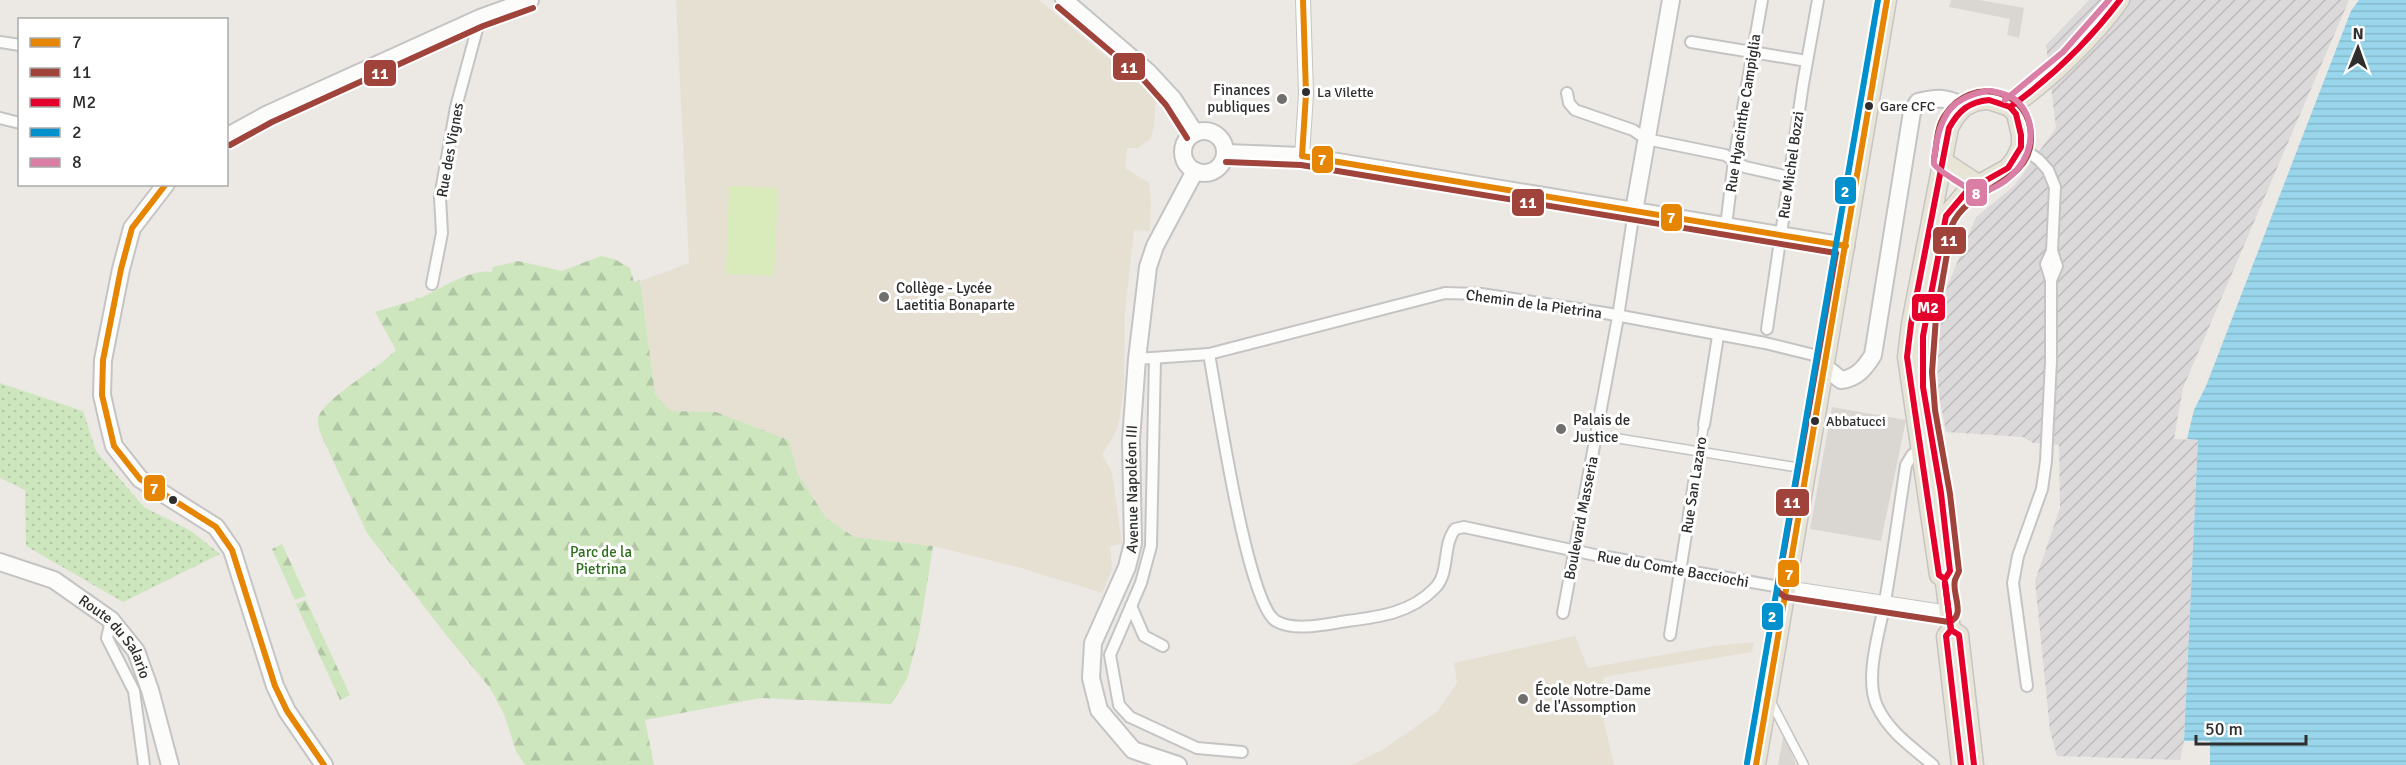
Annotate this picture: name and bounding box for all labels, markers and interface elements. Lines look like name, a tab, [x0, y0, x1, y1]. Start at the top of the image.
legend	[18, 18, 228, 186]
north arrow	[2328, 18, 2388, 78]
text: N	[2353, 24, 2364, 44]
text: 7	[72, 31, 82, 53]
street label: Rue Hyacinthe Campiglia	[1722, 32, 1764, 194]
line badge: 11	[1112, 52, 1146, 81]
text: 11	[1120, 58, 1138, 78]
line badge: 11	[363, 59, 397, 87]
text: 11	[72, 61, 91, 83]
text: 11	[371, 64, 389, 84]
place label: Finances publiques	[1207, 81, 1270, 116]
place label: La Vilette	[1317, 84, 1374, 101]
marker: La Vilette	[1300, 86, 1312, 98]
text: M2	[72, 91, 96, 113]
marker: Finances publiques	[1275, 92, 1289, 106]
place label: Gare CFC	[1880, 98, 1935, 115]
marker: Gare CFC	[1863, 100, 1875, 112]
street label: Rue des Vignes	[433, 101, 467, 199]
street label: Rue Michel Bozzi	[1775, 110, 1807, 220]
text: 2	[72, 121, 82, 143]
line badge: 7	[1311, 145, 1334, 174]
text: 7	[1318, 150, 1327, 170]
text: 8	[72, 151, 82, 173]
line badge: 2	[1834, 176, 1857, 205]
line badge: 8	[1965, 178, 1988, 207]
text: 2	[1841, 182, 1849, 202]
text: 8	[1972, 184, 1981, 204]
line badge: 11	[1511, 188, 1545, 217]
text: 11	[1519, 193, 1537, 213]
line badge: 7	[1660, 203, 1683, 232]
text: 7	[1667, 208, 1676, 228]
line badge: 11	[1932, 226, 1967, 255]
text: 11	[1940, 231, 1958, 251]
place label: Collège - Lycée Laetitia Bonaparte	[896, 279, 1015, 314]
street label: Chemin de la Pietrina	[1465, 286, 1603, 322]
marker: Collège - Lycée Laetitia Bonaparte	[877, 290, 891, 304]
line badge: M2	[1911, 293, 1946, 322]
text: M2	[1917, 298, 1939, 318]
place label: Palais de Justice	[1573, 411, 1630, 446]
place label: Abbatucci	[1826, 413, 1886, 430]
marker: Abbatucci	[1809, 415, 1821, 427]
marker: Palais de Justice	[1554, 422, 1568, 436]
street label: Avenue Napoléon III	[1122, 424, 1142, 555]
street label: Rue San Lazaro	[1677, 435, 1711, 535]
street label: Boulevard Masseria	[1560, 455, 1602, 581]
line badge: 7	[143, 474, 166, 502]
text: 7	[150, 479, 159, 499]
line badge: 11	[1775, 488, 1810, 517]
text: 11	[1783, 493, 1801, 513]
unlabelled marker	[167, 494, 179, 506]
park label: Parc de la Pietrina	[570, 543, 632, 578]
street label: Rue du Comte Bacciochi	[1596, 547, 1750, 591]
line badge: 7	[1777, 559, 1800, 588]
text: 7	[1785, 565, 1794, 585]
street label: Route du Salario	[75, 591, 154, 681]
line badge: 2	[1761, 602, 1784, 631]
text: 2	[1768, 607, 1776, 627]
place label: École Notre-Dame de l'Assomption	[1535, 680, 1651, 716]
marker: École Notre-Dame de l'Assomption	[1516, 692, 1530, 706]
scale bar	[2196, 708, 2306, 746]
text: 50 m	[2205, 718, 2243, 740]

